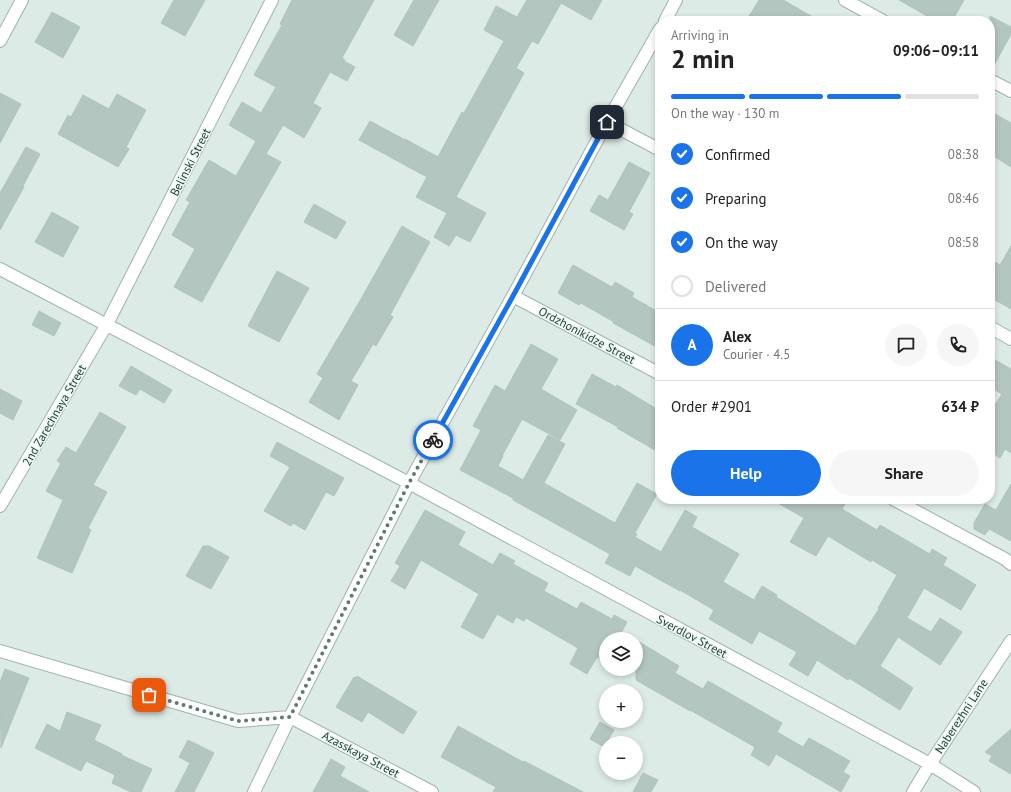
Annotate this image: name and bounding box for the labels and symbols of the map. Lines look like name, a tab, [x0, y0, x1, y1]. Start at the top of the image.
pin	[590, 105, 624, 139]
street label: Belinski Street	[166, 126, 214, 198]
street label: Ordzhonikidze Street	[536, 303, 638, 367]
street label: 2nd Zarechnaya Street	[19, 362, 89, 468]
courier	[413, 420, 453, 460]
street label: Sverdlov Street	[654, 611, 730, 661]
street label: Naberezhni Lane	[931, 676, 991, 756]
pin	[132, 678, 166, 712]
street label: Azasskaya Street	[320, 727, 402, 781]

